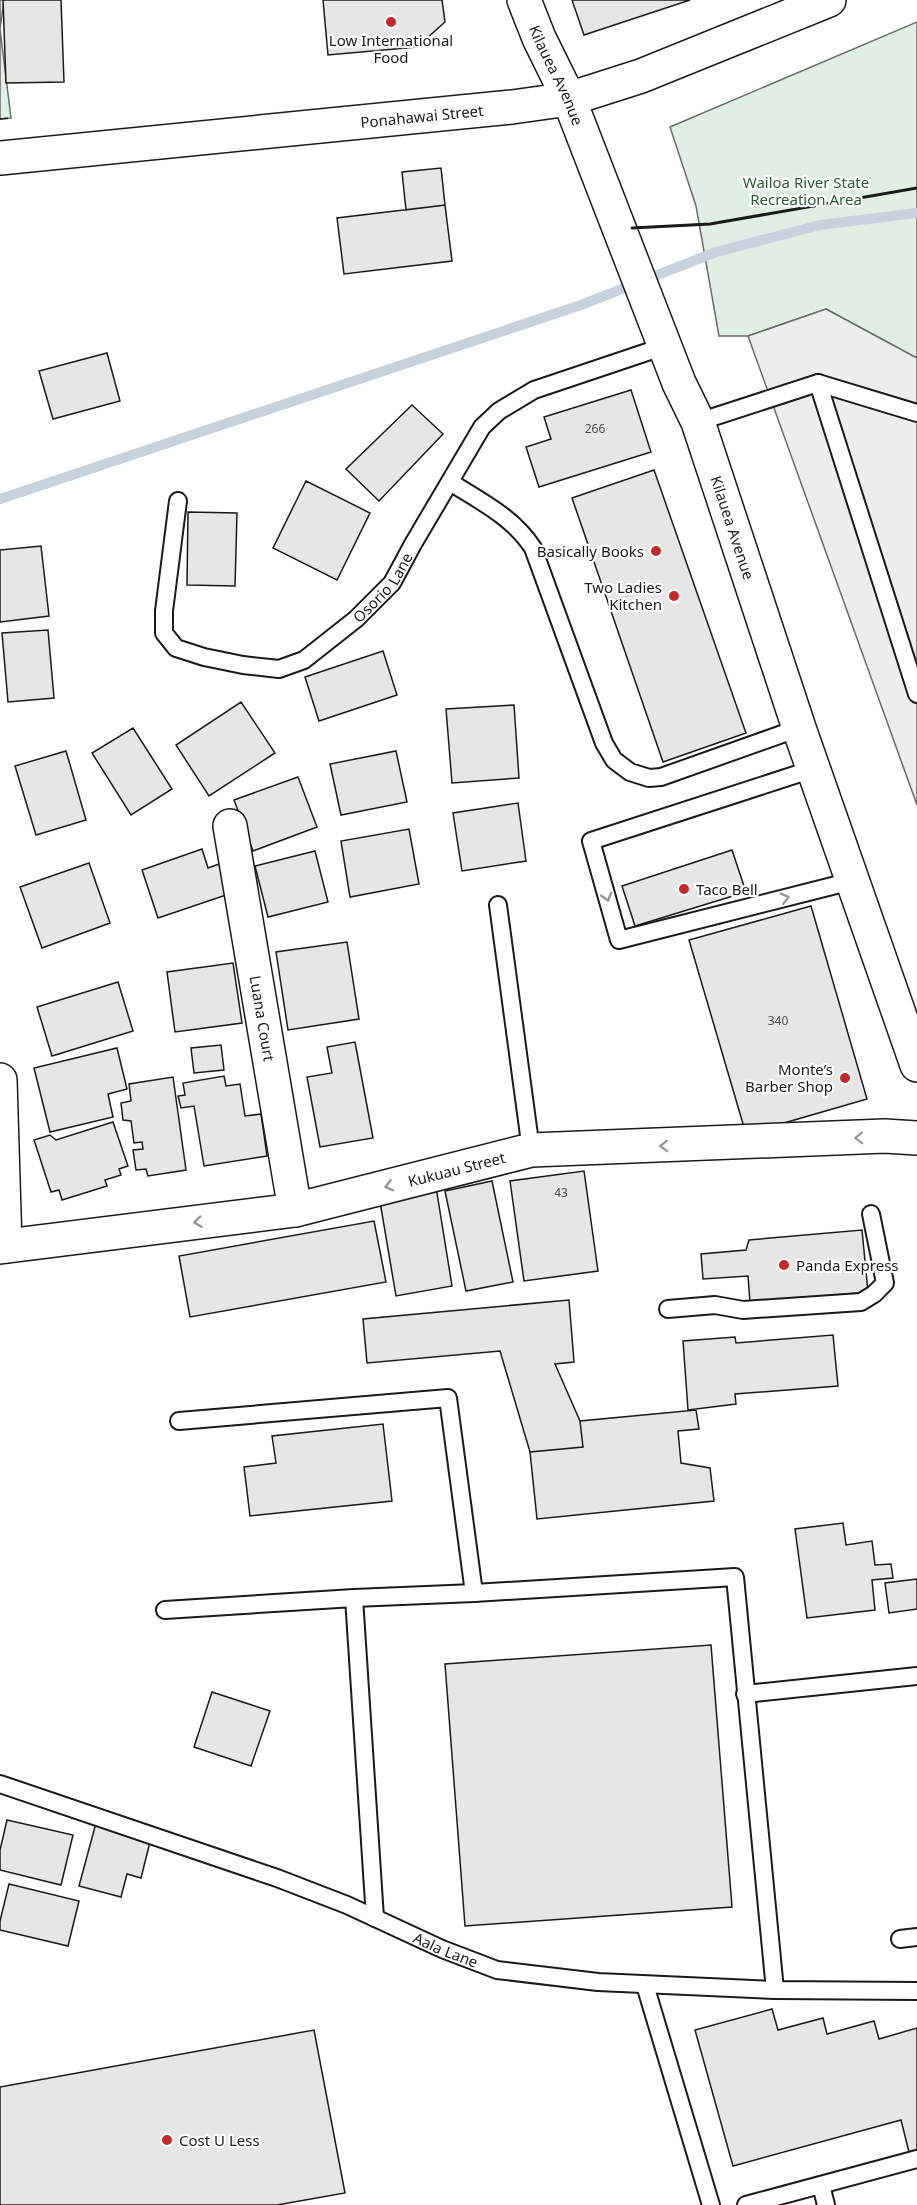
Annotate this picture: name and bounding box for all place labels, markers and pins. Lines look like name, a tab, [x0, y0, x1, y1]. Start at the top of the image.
marker: Low International Food	[384, 15, 398, 29]
place label: Low International Food	[329, 30, 453, 67]
place label: Basically Books	[537, 541, 644, 561]
marker: Basically Books	[649, 544, 663, 558]
place label: Two Ladies Kitchen	[584, 577, 662, 614]
marker: Two Ladies Kitchen	[667, 589, 681, 603]
place label: Taco Bell	[696, 879, 758, 899]
marker: Taco Bell	[677, 882, 691, 896]
place label: Monte’s Barber Shop	[745, 1059, 833, 1096]
marker: Monte’s Barber Shop	[838, 1071, 852, 1085]
place label: Panda Express	[796, 1255, 899, 1275]
marker: Panda Express	[777, 1258, 791, 1272]
place label: Cost U Less	[179, 2130, 260, 2150]
marker: Cost U Less	[160, 2133, 174, 2147]

